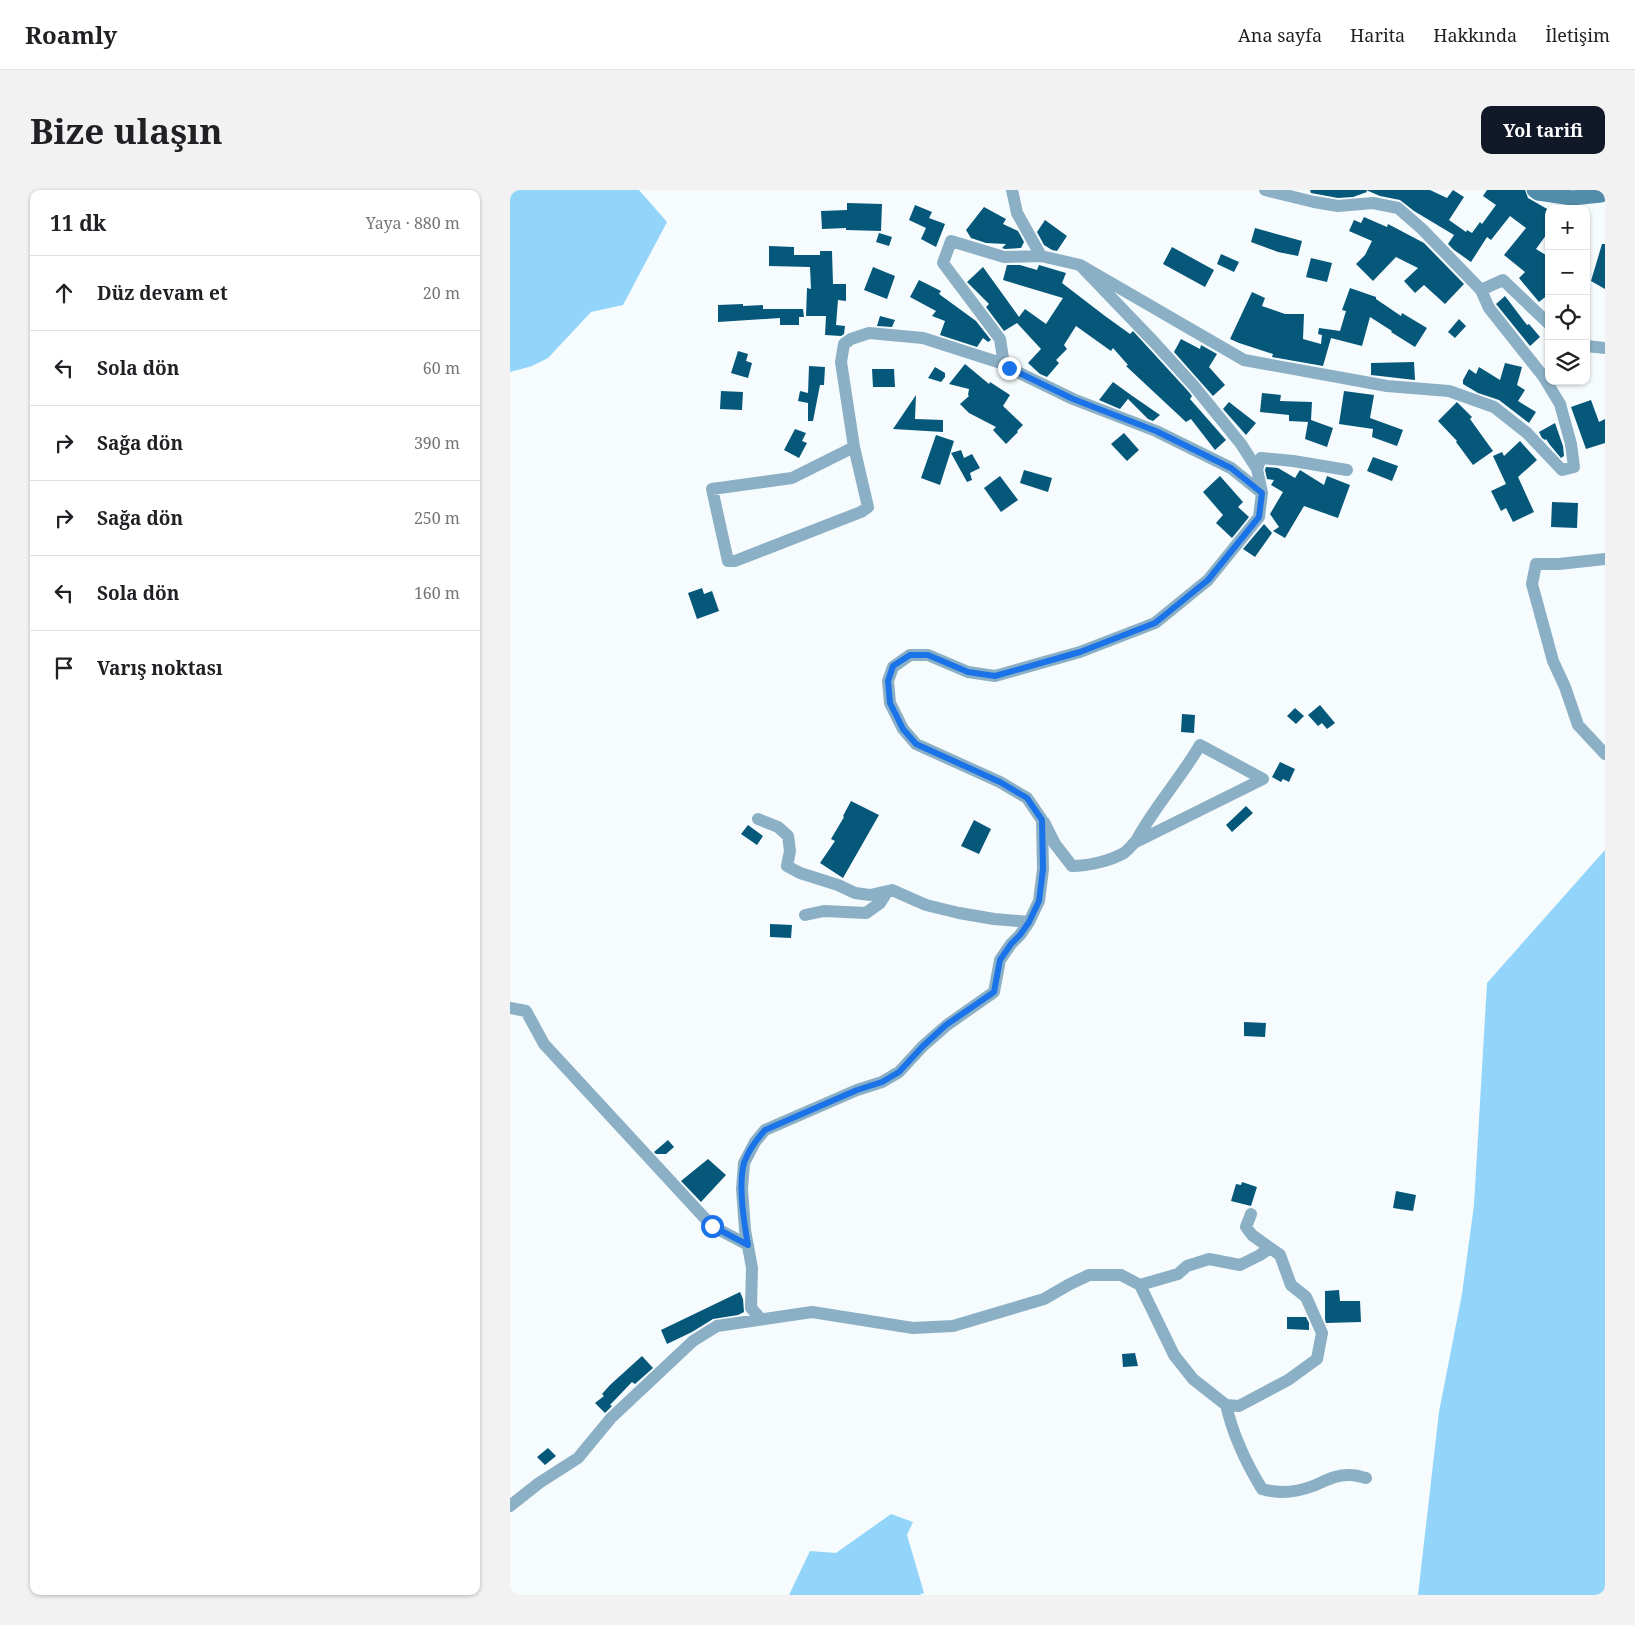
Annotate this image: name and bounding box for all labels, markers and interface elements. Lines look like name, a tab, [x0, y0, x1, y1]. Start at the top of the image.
text: Roamly	[25, 18, 117, 51]
text: Ana sayfa	[1238, 23, 1322, 47]
text: Harita	[1350, 23, 1405, 47]
text: Hakkında	[1433, 23, 1517, 47]
text: İletişim	[1545, 23, 1610, 47]
button: Yol tarifi	[1481, 106, 1605, 154]
text: Bize ulaşın	[30, 107, 223, 154]
map controls	[1545, 205, 1590, 385]
button: +	[1545, 205, 1590, 250]
text: 11 dk	[50, 209, 106, 237]
text: Yaya · 880 m	[366, 212, 460, 234]
button: −	[1545, 250, 1590, 295]
icon: ahead	[50, 279, 78, 307]
text: Düz devam et	[97, 280, 228, 306]
text: 20 m	[423, 282, 460, 304]
button: locate	[1545, 295, 1590, 340]
button: layers	[1545, 340, 1590, 385]
icon: left	[50, 354, 78, 382]
text: Sola dön	[97, 355, 179, 381]
text: 60 m	[423, 357, 460, 379]
route end	[998, 357, 1021, 380]
icon: right	[50, 429, 78, 457]
text: Sağa dön	[97, 430, 183, 456]
text: 390 m	[414, 432, 460, 454]
icon: right	[50, 504, 78, 532]
text: Sağa dön	[97, 505, 183, 531]
text: 250 m	[414, 507, 460, 529]
icon: left	[50, 579, 78, 607]
text: Sola dön	[97, 580, 179, 606]
text: 160 m	[414, 582, 460, 604]
icon: arrive	[50, 654, 78, 682]
text: Varış noktası	[97, 655, 223, 681]
route start	[701, 1215, 724, 1238]

